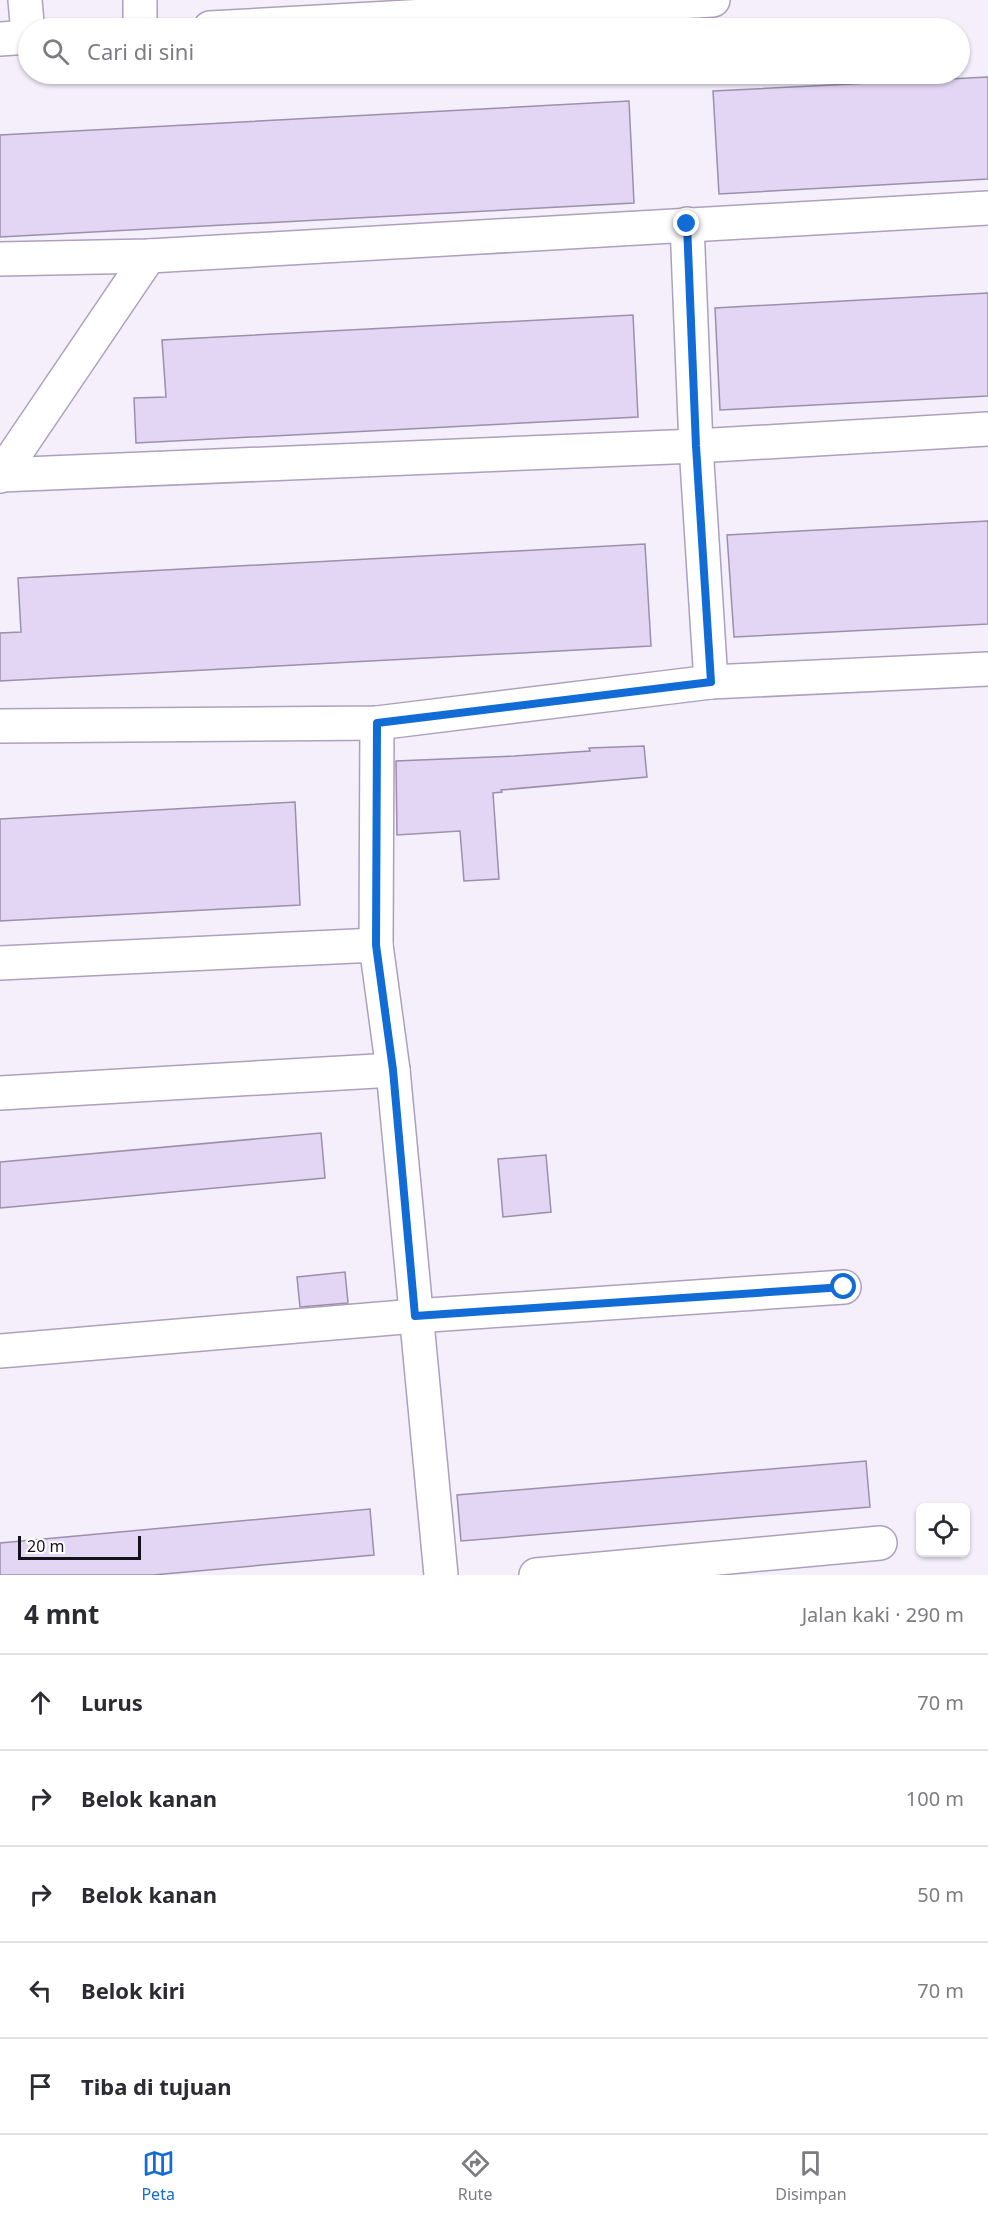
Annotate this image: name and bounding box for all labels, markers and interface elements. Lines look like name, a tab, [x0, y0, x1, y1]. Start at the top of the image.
search box	[18, 18, 970, 84]
icon: search	[39, 35, 72, 68]
text: Cari di sini	[87, 36, 194, 66]
route end	[673, 210, 699, 236]
route start	[830, 1273, 856, 1299]
map controls	[916, 1503, 970, 1557]
button: locate	[916, 1503, 970, 1557]
scale bar	[18, 1533, 141, 1560]
text: 20 m	[27, 1535, 64, 1557]
text: 4 mnt	[24, 1596, 99, 1632]
text: Jalan kaki · 290 m	[802, 1601, 964, 1628]
icon: ahead	[24, 1686, 57, 1719]
text: Lurus	[81, 1687, 143, 1717]
text: 70 m	[917, 1689, 964, 1716]
icon: right	[24, 1782, 57, 1815]
text: Belok kanan	[81, 1783, 217, 1813]
text: 100 m	[906, 1785, 964, 1812]
icon: right	[24, 1878, 57, 1911]
text: Belok kanan	[81, 1879, 217, 1909]
text: 50 m	[917, 1881, 964, 1908]
icon: left	[24, 1974, 57, 2007]
text: Belok kiri	[81, 1975, 185, 2005]
text: 70 m	[917, 1977, 964, 2004]
icon: arrive	[24, 2070, 57, 2103]
text: Tiba di tujuan	[81, 2071, 231, 2101]
tab: Peta	[141, 2147, 175, 2205]
tab: Rute	[458, 2147, 492, 2205]
tab: Disimpan	[775, 2147, 847, 2205]

